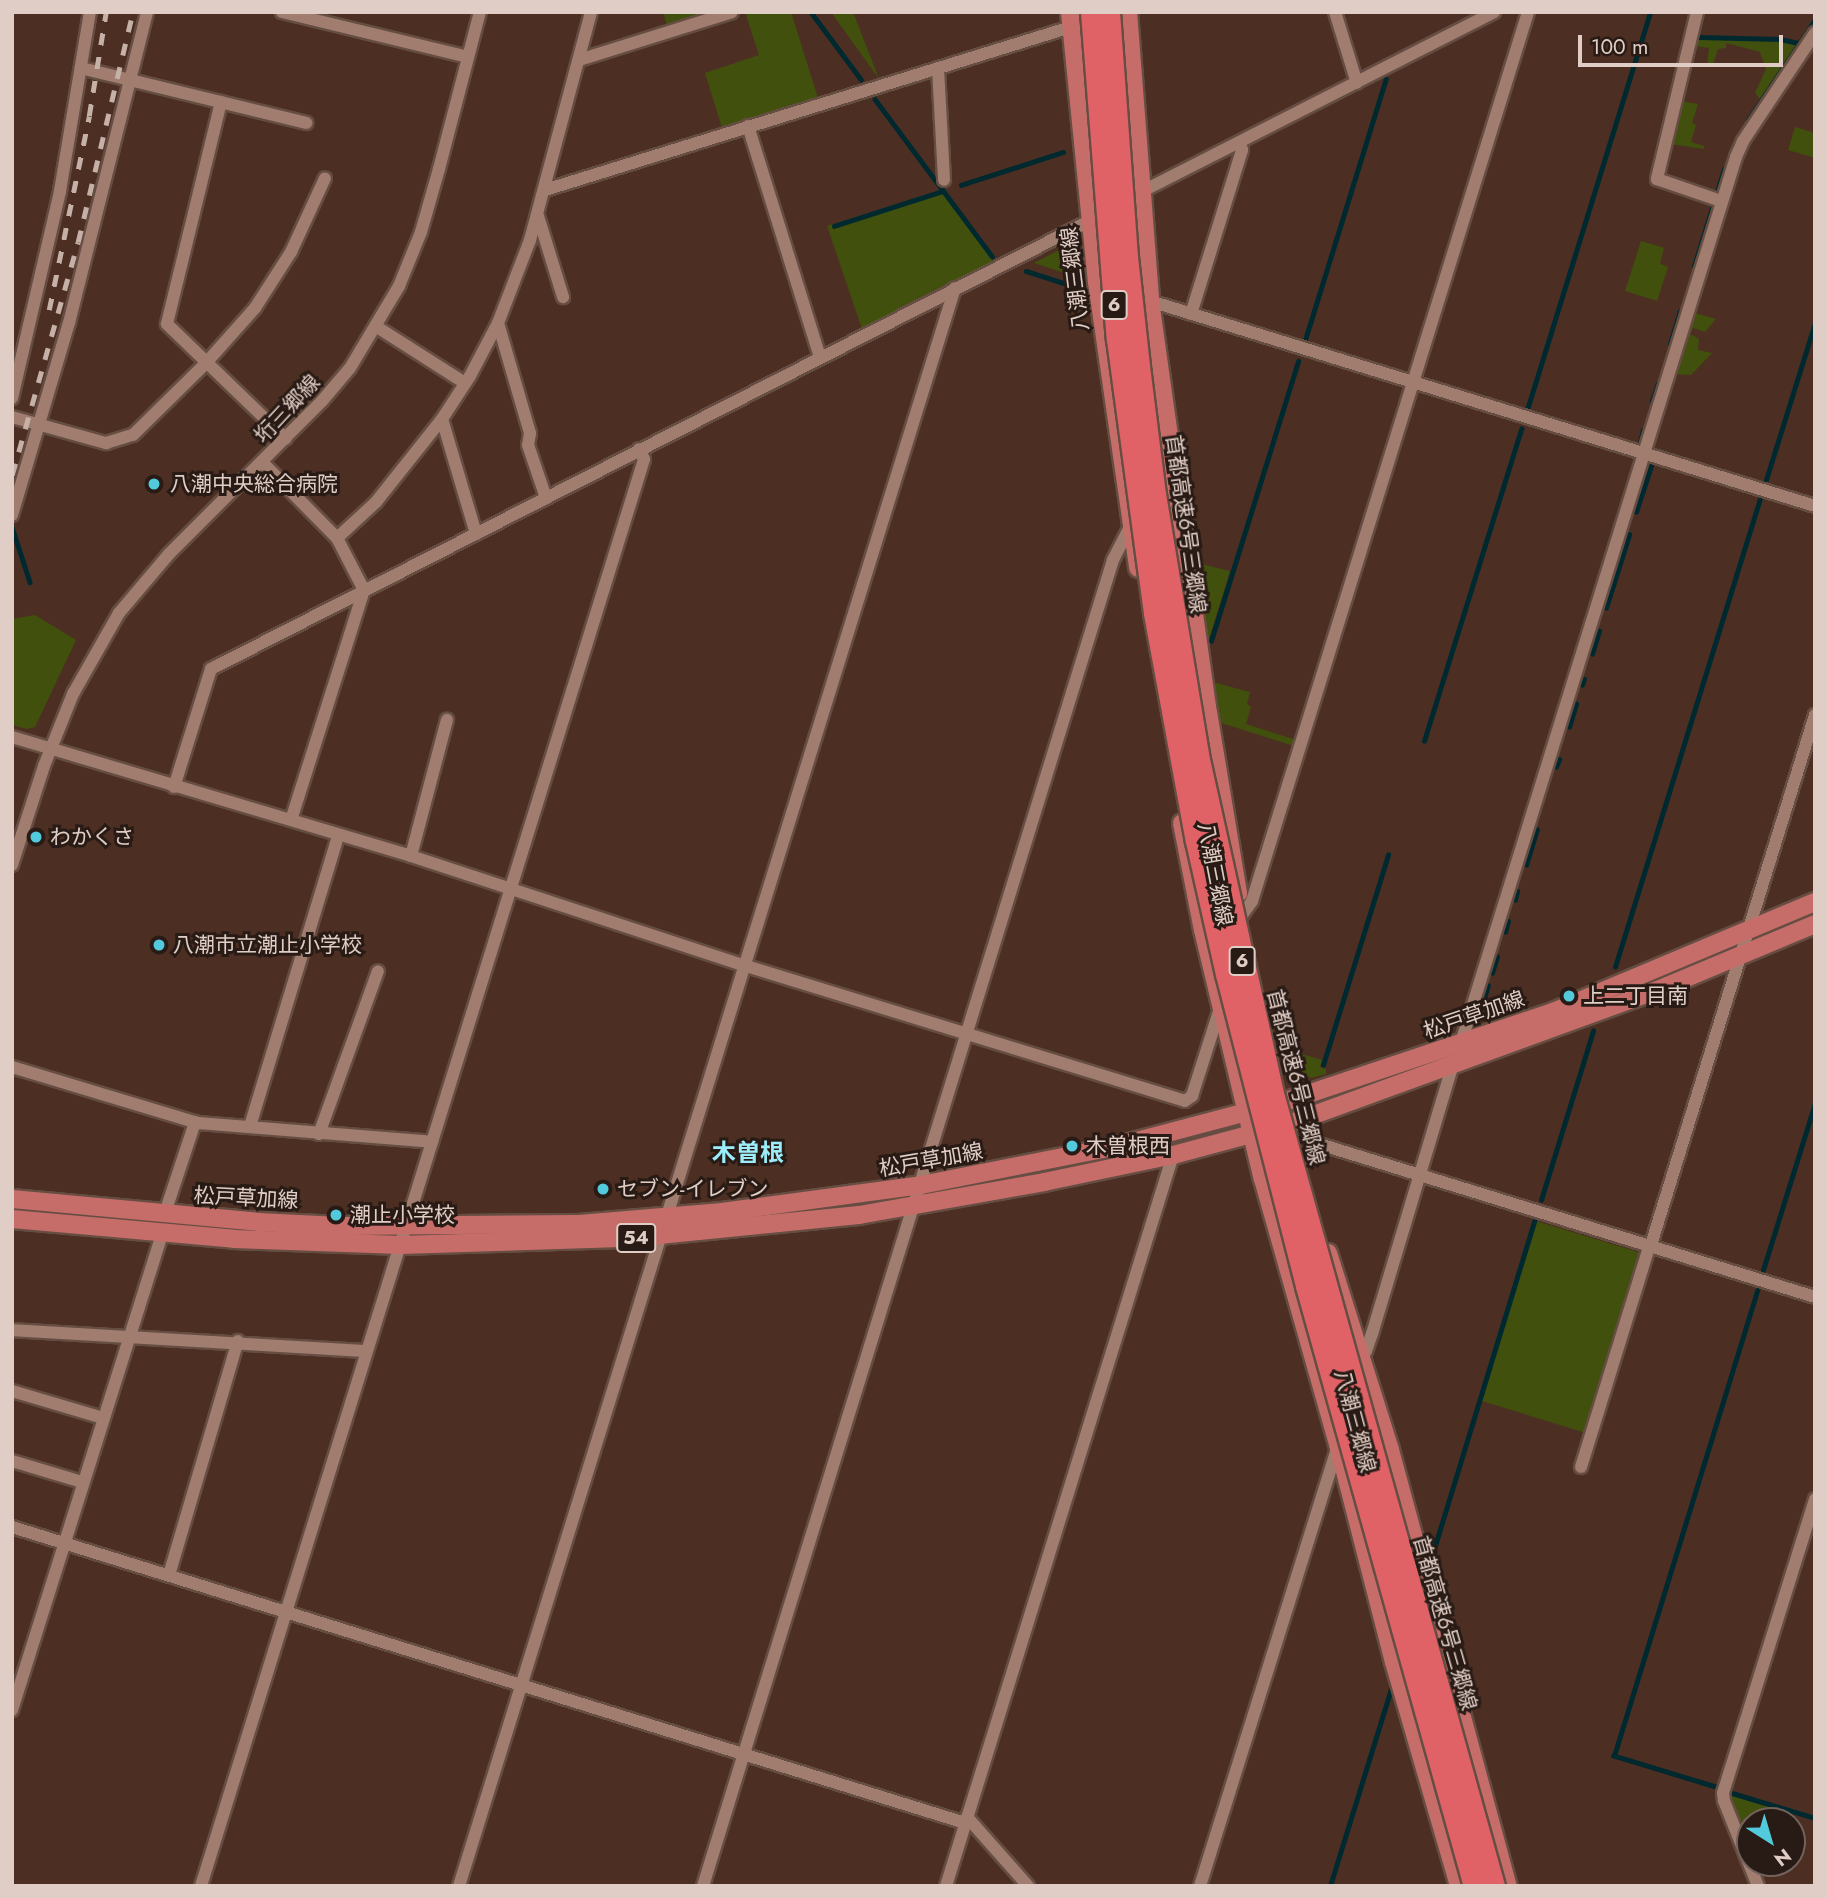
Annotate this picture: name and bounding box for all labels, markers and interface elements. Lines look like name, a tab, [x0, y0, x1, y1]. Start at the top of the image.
scale bar	[1582, 21, 1787, 65]
text: 100 m	[1591, 32, 1648, 62]
street label: 八潮三郷線	[1056, 225, 1094, 333]
road number: 6	[1100, 290, 1128, 320]
street label: 垳三郷線	[249, 370, 325, 448]
street label: 首都高速6号三郷線	[1161, 433, 1211, 615]
place label: 八潮中央総合病院	[170, 471, 338, 497]
marker: 八潮中央総合病院	[144, 474, 164, 494]
street label: 八潮三郷線	[1193, 820, 1237, 928]
place label: わかくさ	[50, 824, 134, 850]
marker: わかくさ	[28, 829, 44, 845]
place label: 八潮市立潮止小学校	[173, 932, 362, 958]
marker: 八潮市立潮止小学校	[151, 937, 167, 953]
road number: 6	[1228, 945, 1256, 976]
place label: 上二丁目南	[1583, 983, 1688, 1009]
street label: 松戸草加線	[1420, 986, 1528, 1044]
street label: 首都高速6号三郷線	[1262, 987, 1330, 1167]
marker: 上二丁目南	[1561, 988, 1577, 1004]
place label: 木曽根西	[1086, 1133, 1170, 1159]
street label: 松戸草加線	[877, 1138, 985, 1182]
marker: 木曽根西	[1064, 1138, 1080, 1154]
district label: 木曽根	[712, 1139, 784, 1167]
place label: セブン-イレブン	[617, 1176, 768, 1202]
marker: セブン-イレブン	[595, 1181, 611, 1197]
street label: 松戸草加線	[193, 1183, 299, 1213]
place label: 潮止小学校	[350, 1202, 455, 1228]
marker: 潮止小学校	[328, 1207, 344, 1223]
road number: 54	[615, 1222, 657, 1254]
street label: 八潮三郷線	[1329, 1367, 1381, 1475]
street label: 首都高速6号三郷線	[1408, 1533, 1482, 1713]
north arrow	[1736, 1807, 1806, 1877]
text: N	[1769, 1842, 1797, 1873]

